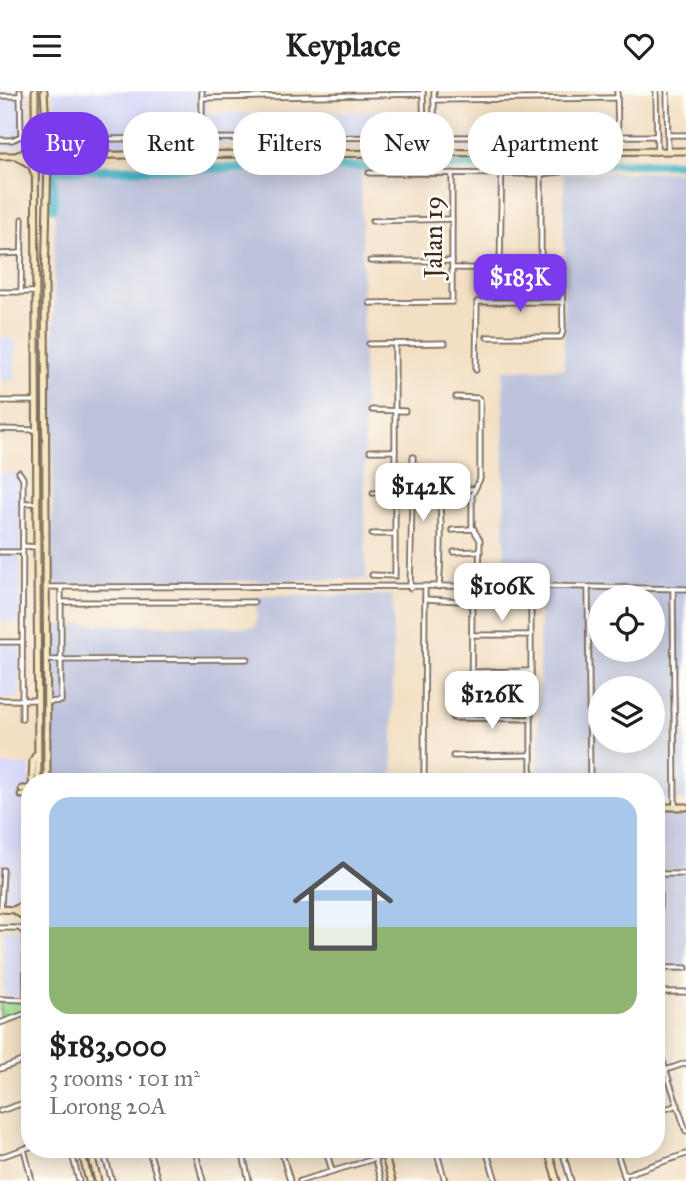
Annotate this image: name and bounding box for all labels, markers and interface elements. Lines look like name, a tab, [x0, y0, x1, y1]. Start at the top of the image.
text: Keyplace	[285, 26, 401, 65]
icon: menu	[28, 27, 66, 65]
icon: heart	[620, 27, 658, 65]
chip: Buy	[21, 112, 109, 175]
chip: Rent	[123, 112, 219, 175]
chip: Filters	[233, 112, 346, 175]
chip: New	[360, 112, 454, 175]
chip: Apartment	[468, 112, 623, 175]
street label: Jalan 19	[417, 196, 449, 281]
pin: $183K	[471, 255, 569, 314]
text: $183K	[490, 263, 550, 291]
pin: $142K	[374, 463, 472, 523]
text: $142K	[391, 472, 455, 500]
pin: $106K	[453, 563, 551, 623]
text: $106K	[470, 572, 534, 600]
map controls	[588, 585, 665, 753]
button: locate	[588, 585, 665, 662]
pin: $126K	[443, 671, 541, 731]
button: layers	[588, 676, 665, 753]
text: $126K	[461, 680, 523, 708]
icon: home	[280, 843, 406, 969]
text: $183,000	[49, 1028, 167, 1064]
text: 3 rooms · 101 m²	[49, 1064, 200, 1092]
text: Lorong 20A	[49, 1092, 166, 1120]

